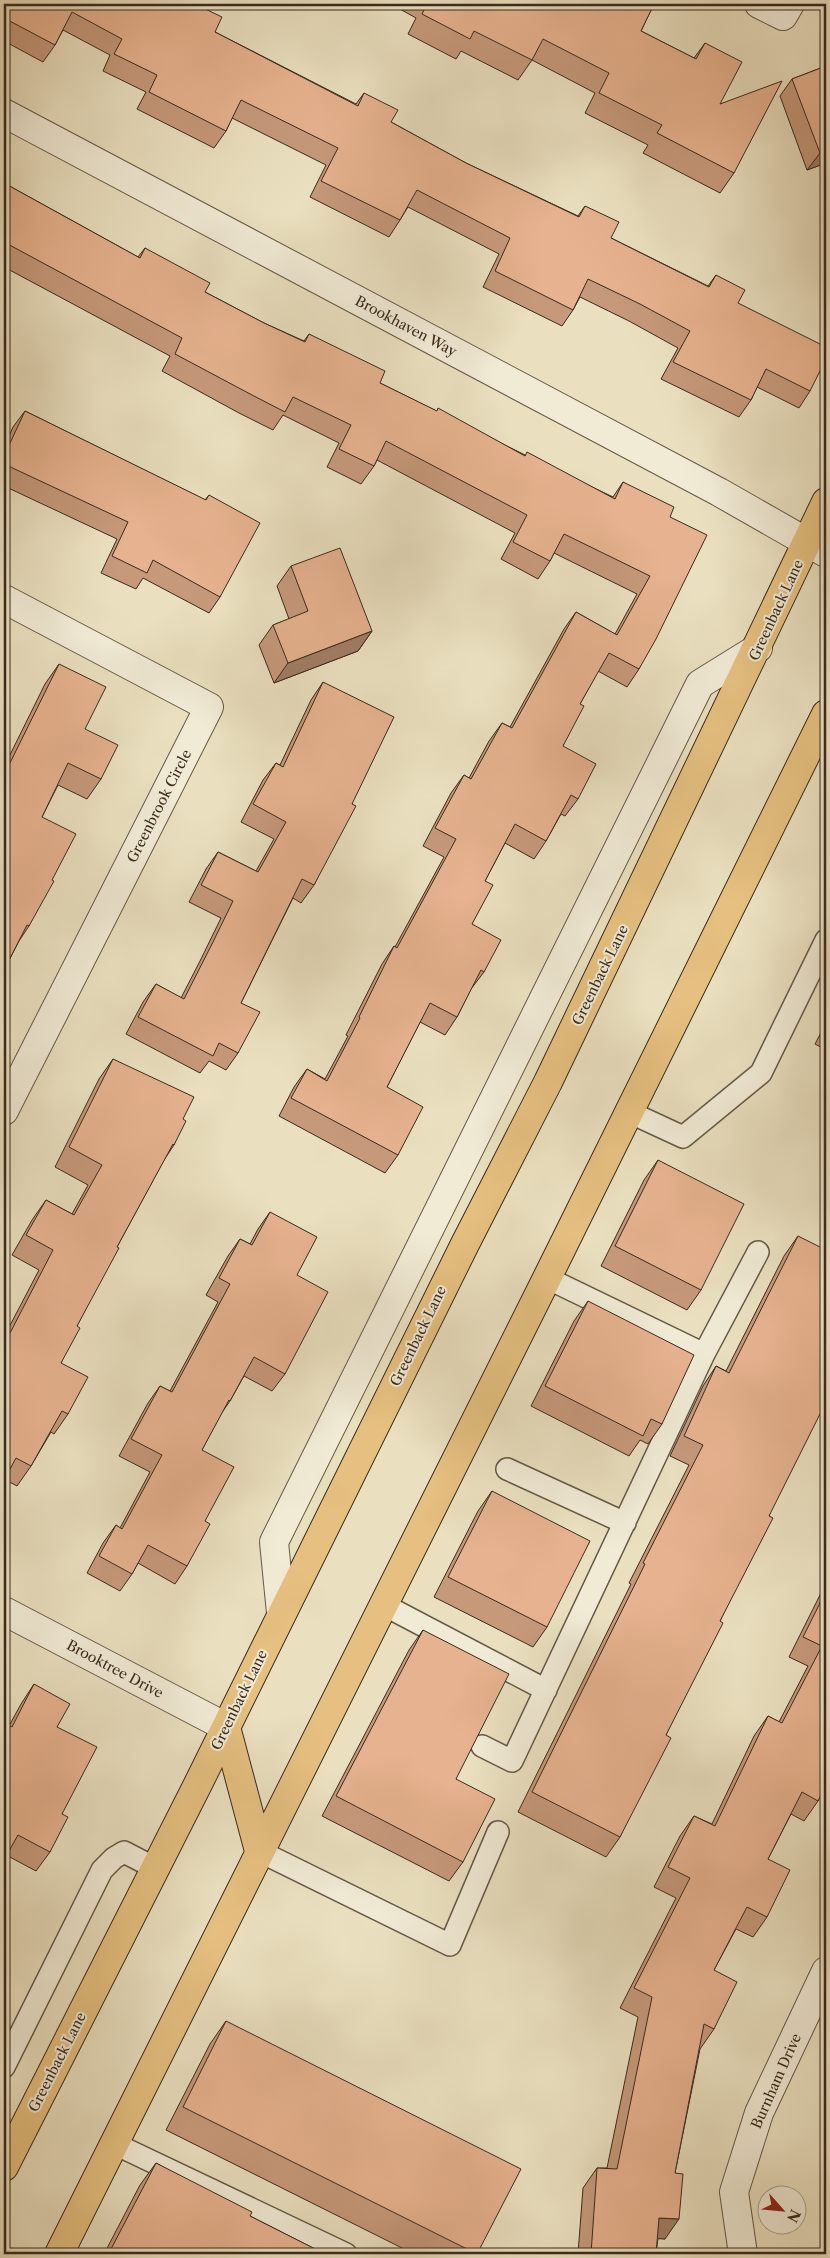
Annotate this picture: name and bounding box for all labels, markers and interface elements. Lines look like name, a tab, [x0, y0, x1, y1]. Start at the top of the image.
street label: Brookhaven Way	[352, 292, 460, 360]
street label: Greenback Lane	[745, 557, 807, 663]
street label: Greenbrook Circle	[123, 746, 195, 866]
street label: Greenback Lane	[568, 922, 632, 1028]
street label: Greenback Lane	[386, 1283, 450, 1389]
street label: Brooktree Drive	[64, 1636, 167, 1702]
street label: Greenback Lane	[207, 1647, 271, 1753]
street label: Greenback Lane	[24, 2009, 90, 2115]
street label: Burnham Drive	[747, 2030, 805, 2131]
north arrow	[758, 2186, 808, 2236]
text: N	[783, 2206, 804, 2225]

